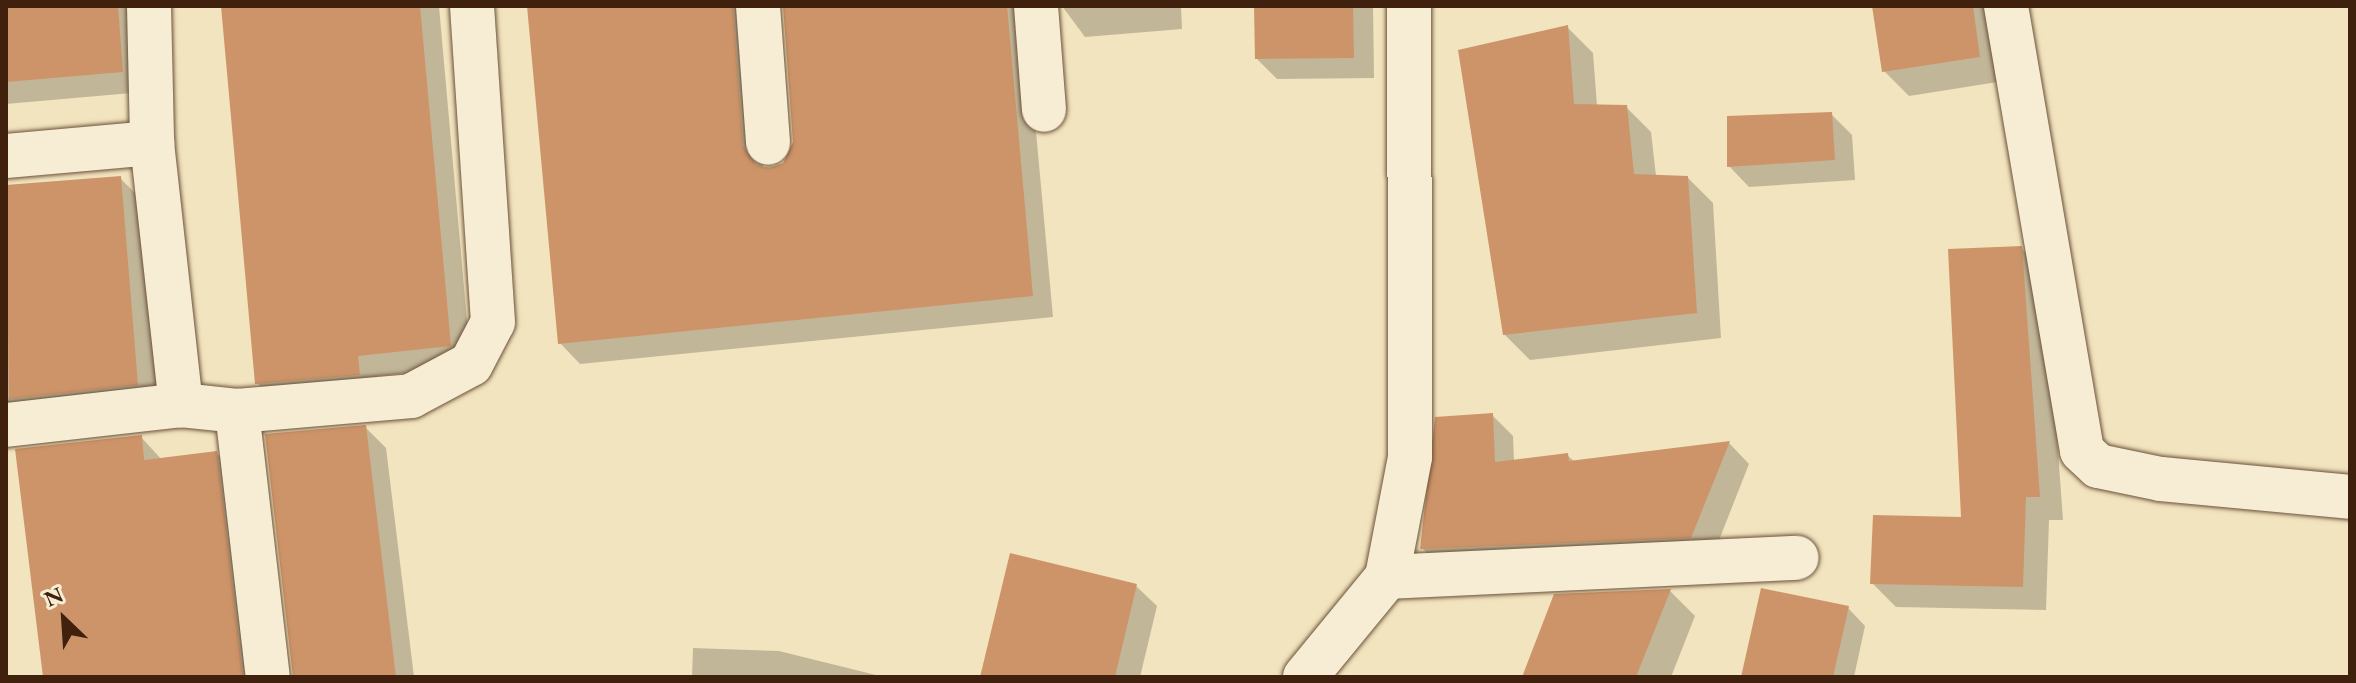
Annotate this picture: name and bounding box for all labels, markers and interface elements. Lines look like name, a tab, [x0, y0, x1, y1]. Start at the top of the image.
north arrow	[24, 579, 104, 659]
text: N	[39, 580, 68, 614]

